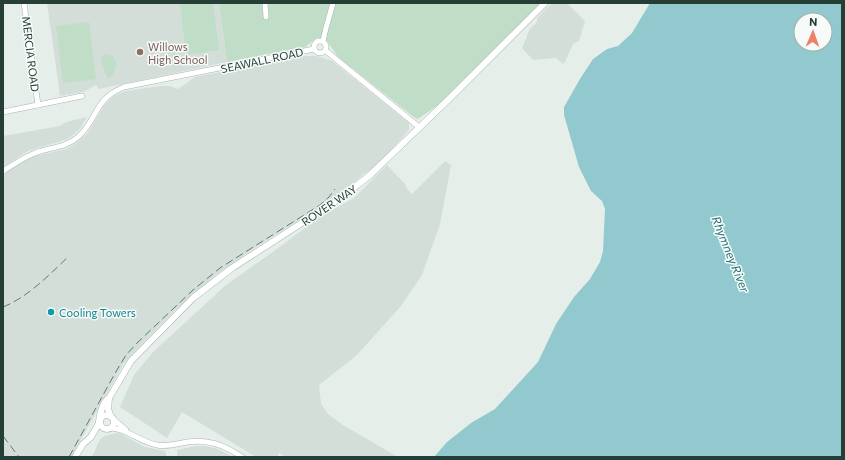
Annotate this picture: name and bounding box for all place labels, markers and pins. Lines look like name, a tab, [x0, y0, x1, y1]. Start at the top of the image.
place label: Willows High School	[148, 40, 208, 66]
marker: Willows High School	[135, 47, 145, 57]
place label: Cooling Towers	[59, 306, 136, 319]
marker: Cooling Towers	[46, 307, 56, 317]

